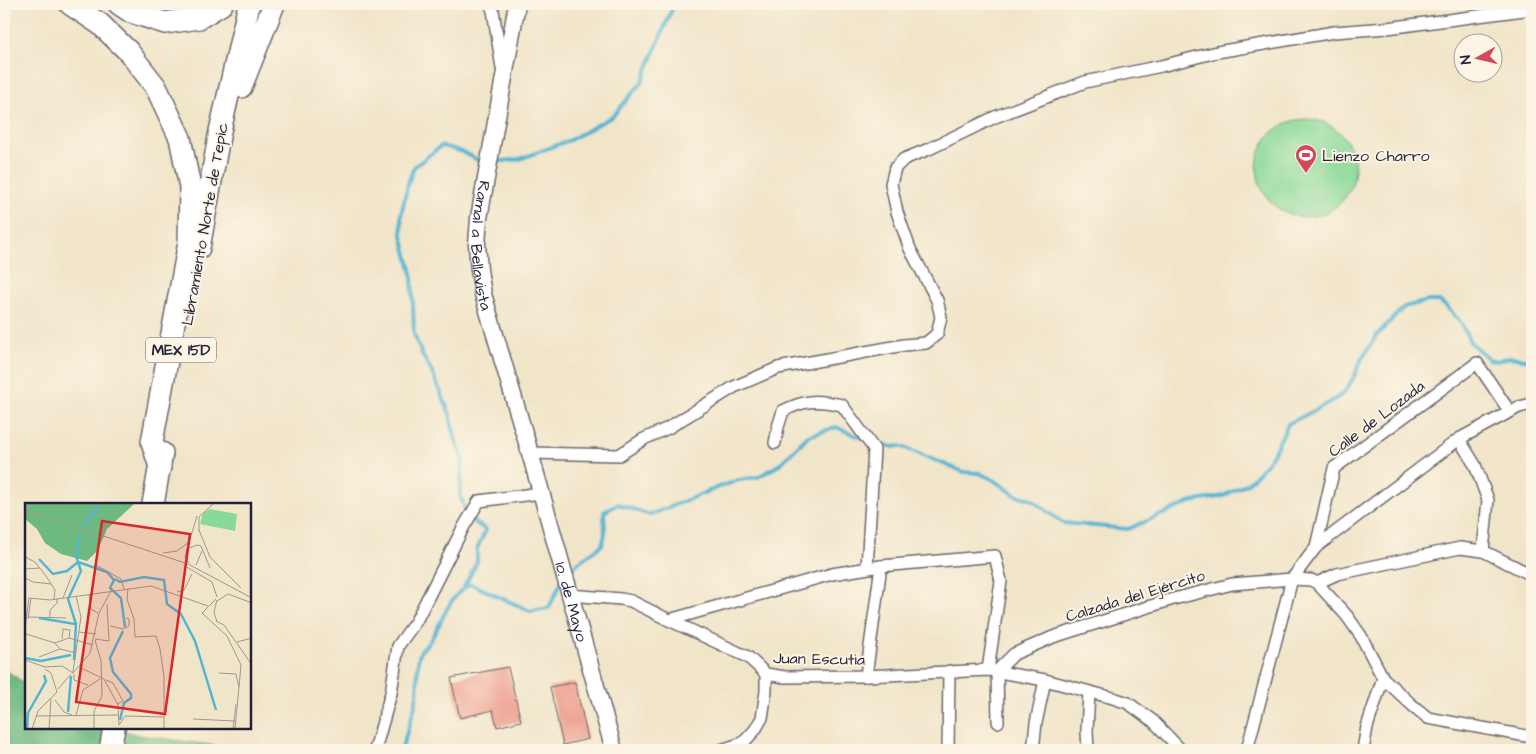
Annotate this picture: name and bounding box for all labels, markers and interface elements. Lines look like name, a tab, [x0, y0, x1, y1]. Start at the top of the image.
north arrow	[1454, 32, 1504, 82]
text: N	[1456, 54, 1477, 65]
street label: Libramiento Norte de Tepic	[176, 121, 234, 327]
sports icon: Lienzo Charro	[1294, 143, 1318, 174]
place label: Lienzo Charro	[1322, 145, 1430, 167]
street label: Ramal a Bellavista	[465, 179, 497, 313]
road number: MEX 15D	[146, 338, 216, 362]
street label: Calle de Lozada	[1324, 375, 1429, 462]
inset map	[25, 503, 251, 729]
street label: 1o. de Mayo	[549, 559, 593, 644]
street label: Calzada del Ejército	[1063, 564, 1208, 628]
street label: Juan Escutia	[773, 647, 865, 671]

